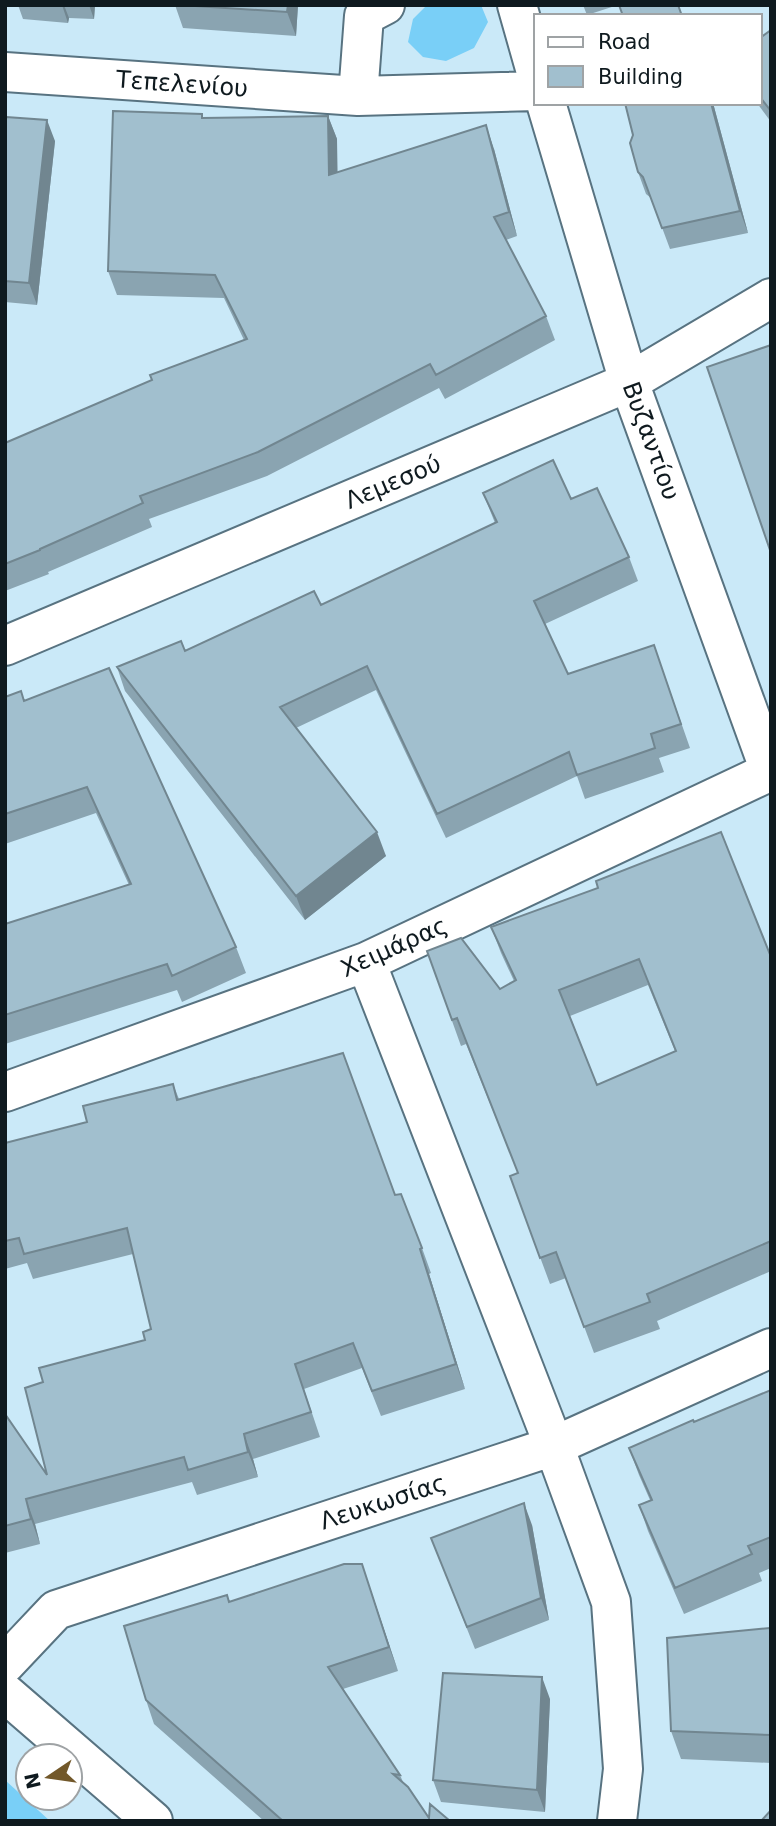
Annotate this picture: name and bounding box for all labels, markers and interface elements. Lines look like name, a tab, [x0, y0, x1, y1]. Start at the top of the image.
legend	[534, 14, 762, 105]
text: Road	[598, 30, 651, 54]
street label: Τεπελενίου	[114, 65, 249, 103]
text: Building	[598, 65, 683, 89]
street label: Βυζαντίου	[617, 378, 685, 504]
street label: Λεμεσού	[341, 449, 445, 515]
street label: Χειμάρας	[336, 911, 452, 983]
street label: Λευκωσίας	[316, 1468, 450, 1536]
north arrow	[14, 1742, 84, 1812]
text: N	[20, 1771, 45, 1791]

